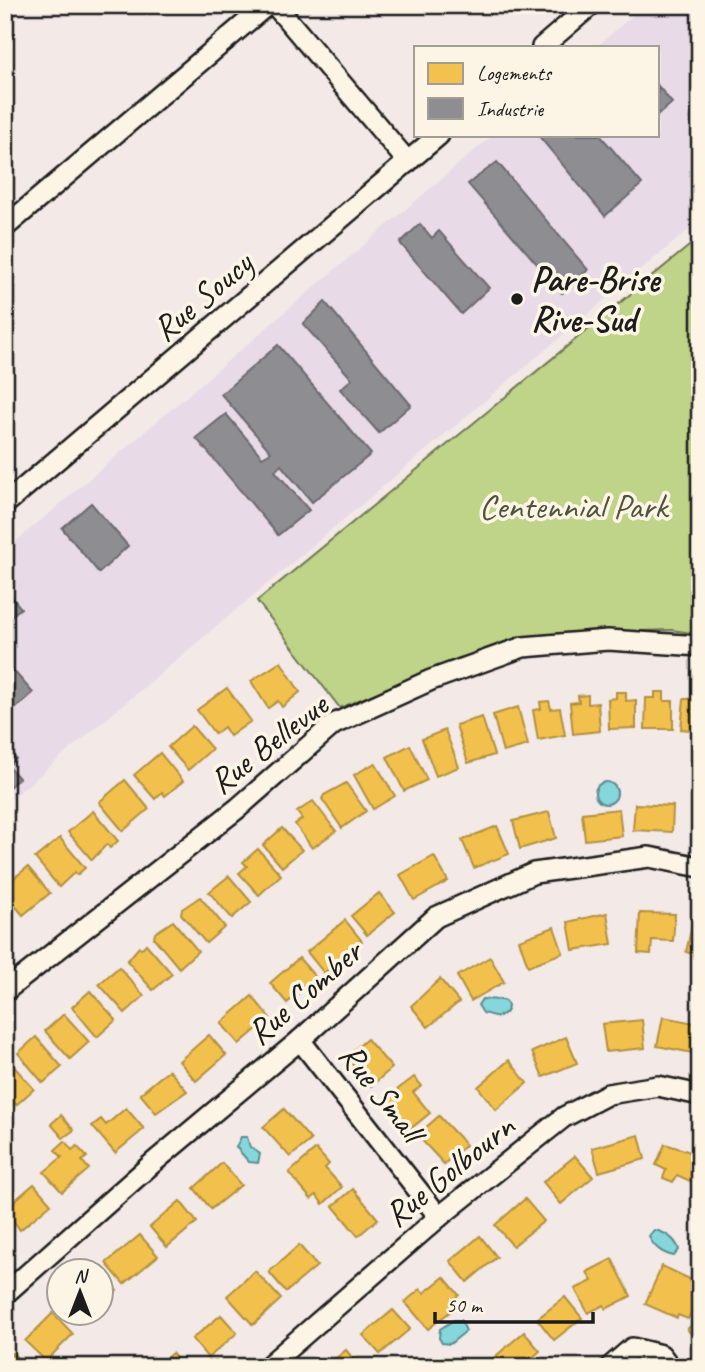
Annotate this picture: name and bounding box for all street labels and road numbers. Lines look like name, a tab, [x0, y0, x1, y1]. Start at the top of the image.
street label: Rue Soucy	[143, 240, 263, 351]
street label: Rue Bellevue	[200, 681, 339, 804]
street label: Rue Comber	[237, 928, 373, 1055]
street label: Rue Small	[329, 1034, 438, 1156]
street label: Rue Golbourn	[375, 1103, 525, 1237]

